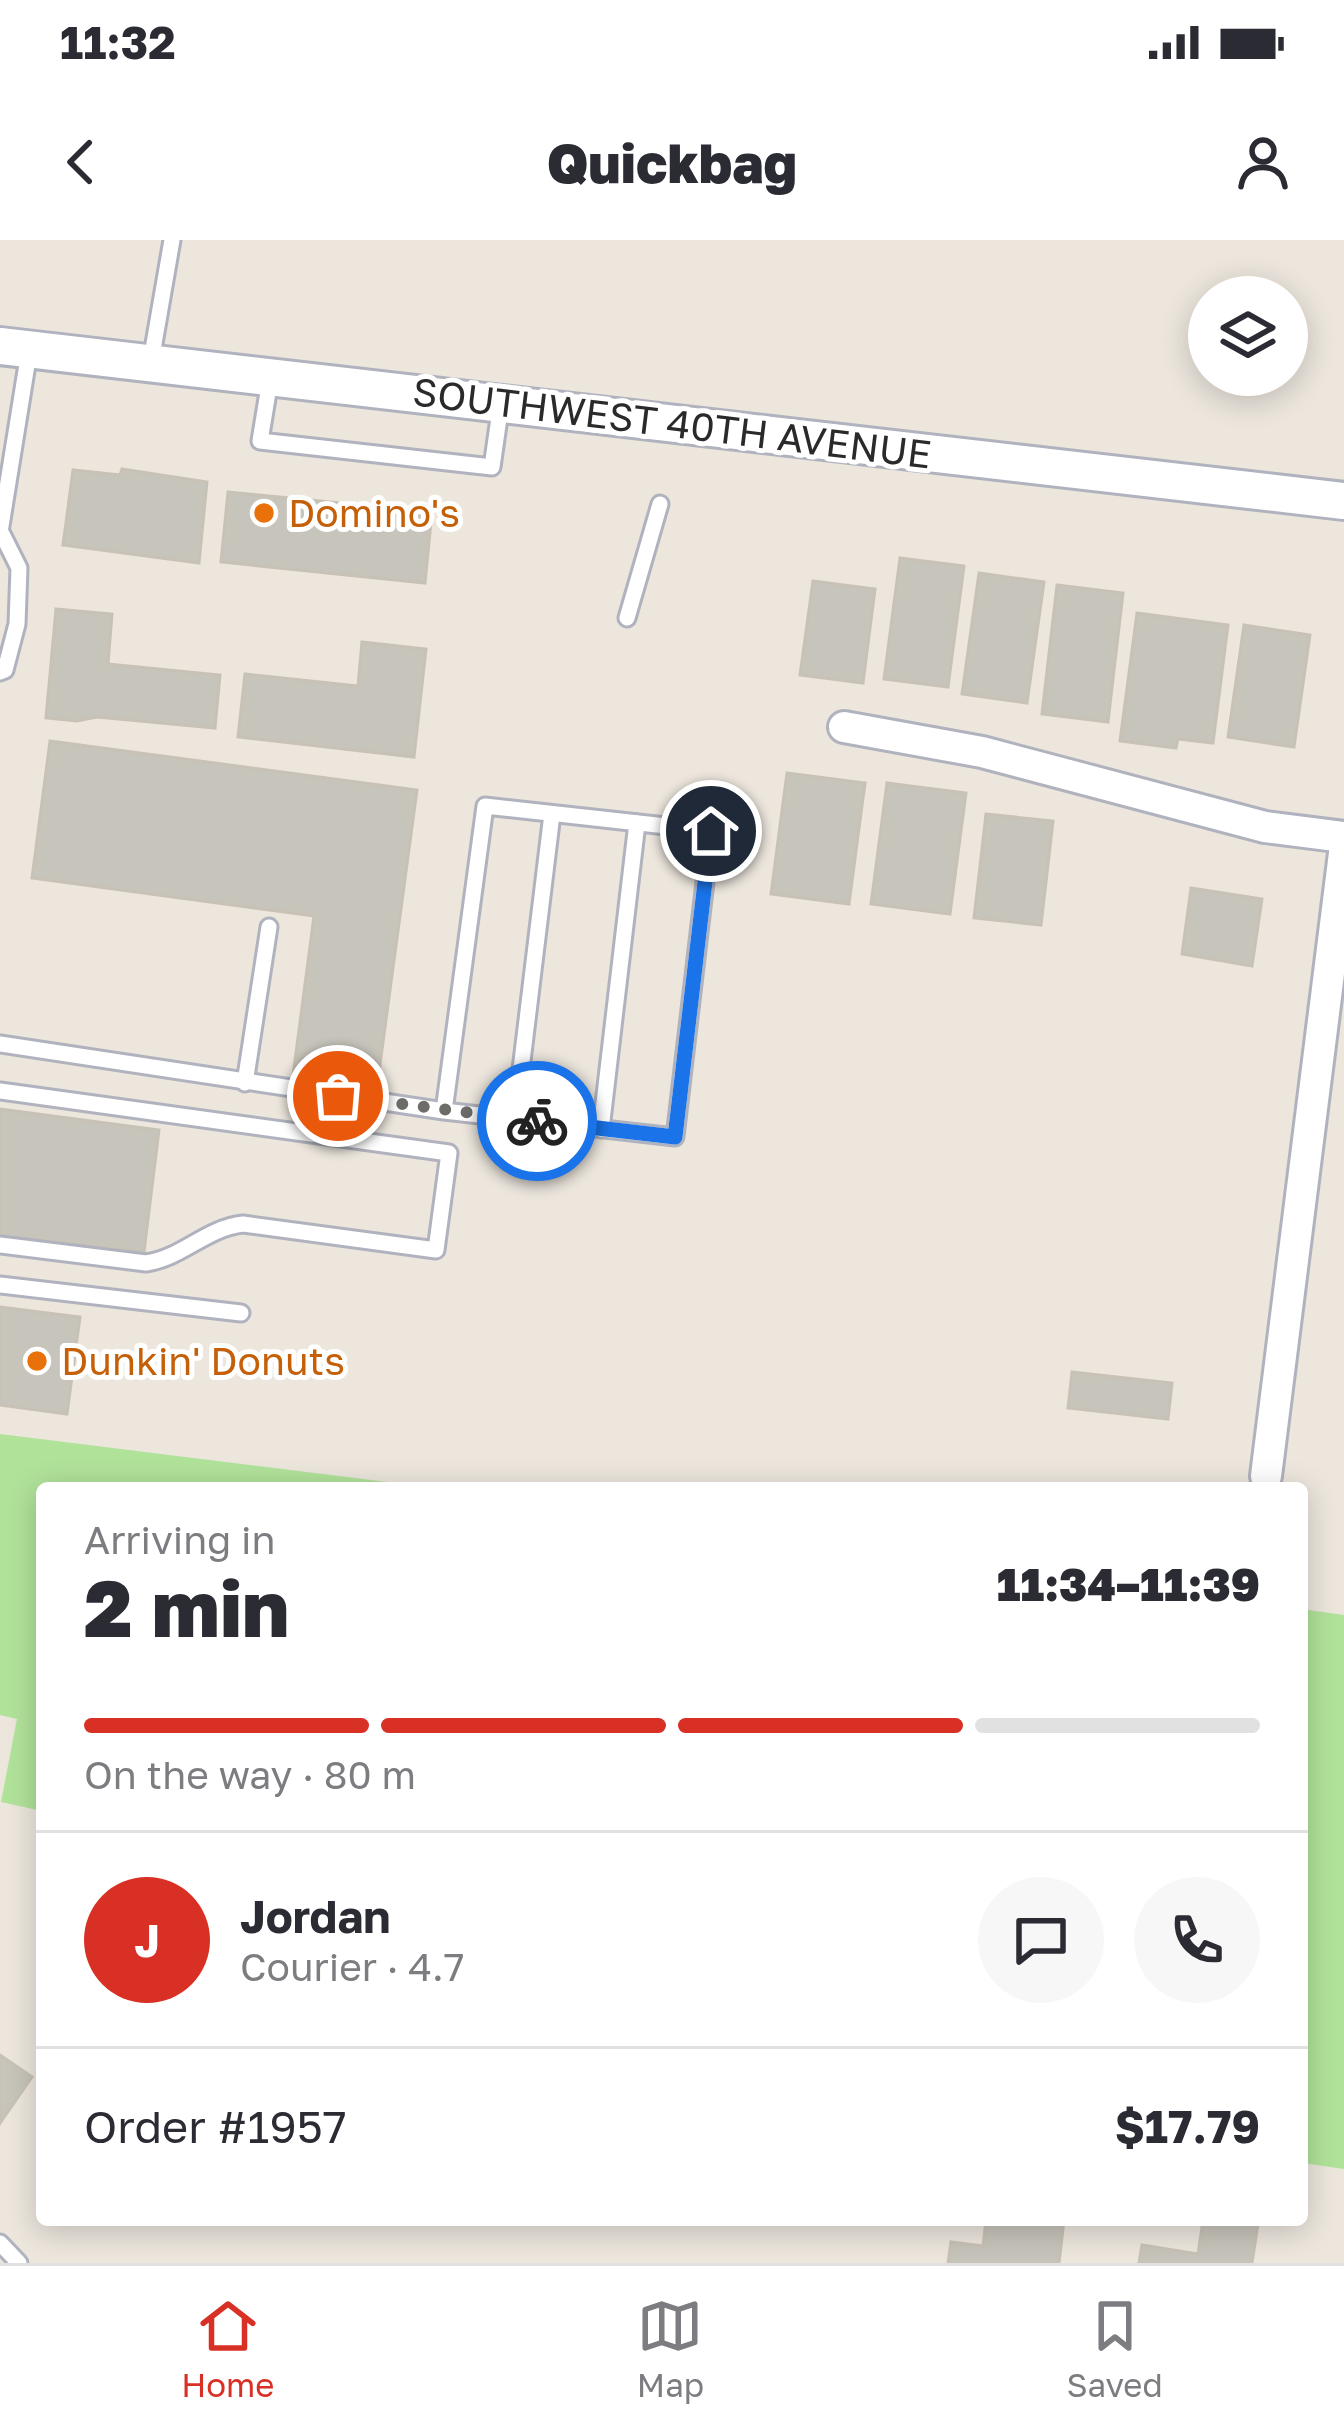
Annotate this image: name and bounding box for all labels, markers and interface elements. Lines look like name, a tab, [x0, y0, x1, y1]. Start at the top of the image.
text: 11:32	[60, 15, 176, 69]
icon: back	[48, 129, 114, 195]
icon: person	[1230, 129, 1296, 195]
text: Quickbag	[547, 130, 797, 195]
map controls	[1188, 276, 1308, 396]
button: layers	[1188, 276, 1308, 396]
street label: SOUTHWEST 40TH AVENUE	[410, 367, 934, 478]
place label: Domino's	[288, 489, 460, 536]
marker: Domino's	[251, 500, 277, 526]
pin	[660, 780, 762, 882]
icon: home	[678, 798, 744, 864]
pin	[287, 1045, 389, 1147]
courier	[477, 1061, 597, 1181]
icon: bag	[305, 1063, 371, 1129]
icon: bike	[504, 1088, 570, 1154]
place label: Dunkin' Donuts	[61, 1337, 345, 1384]
marker: Dunkin' Donuts	[24, 1348, 50, 1374]
text: Arriving in	[84, 1516, 275, 1563]
text: 11:34–11:39	[997, 1557, 1260, 1611]
text: 2 min	[84, 1561, 289, 1654]
text: On the way · 80 m	[84, 1751, 416, 1798]
button: chat	[978, 1877, 1104, 2003]
button: phone	[1134, 1877, 1260, 2003]
text: Jordan	[240, 1889, 391, 1943]
text: J	[134, 1913, 160, 1967]
text: Courier · 4.7	[240, 1943, 464, 1990]
text: Order #1957	[84, 2099, 347, 2153]
text: $17.79	[1115, 2099, 1260, 2153]
tab: Home	[181, 2293, 274, 2404]
tab: Map	[637, 2293, 704, 2404]
tab: Saved	[1066, 2293, 1163, 2404]

